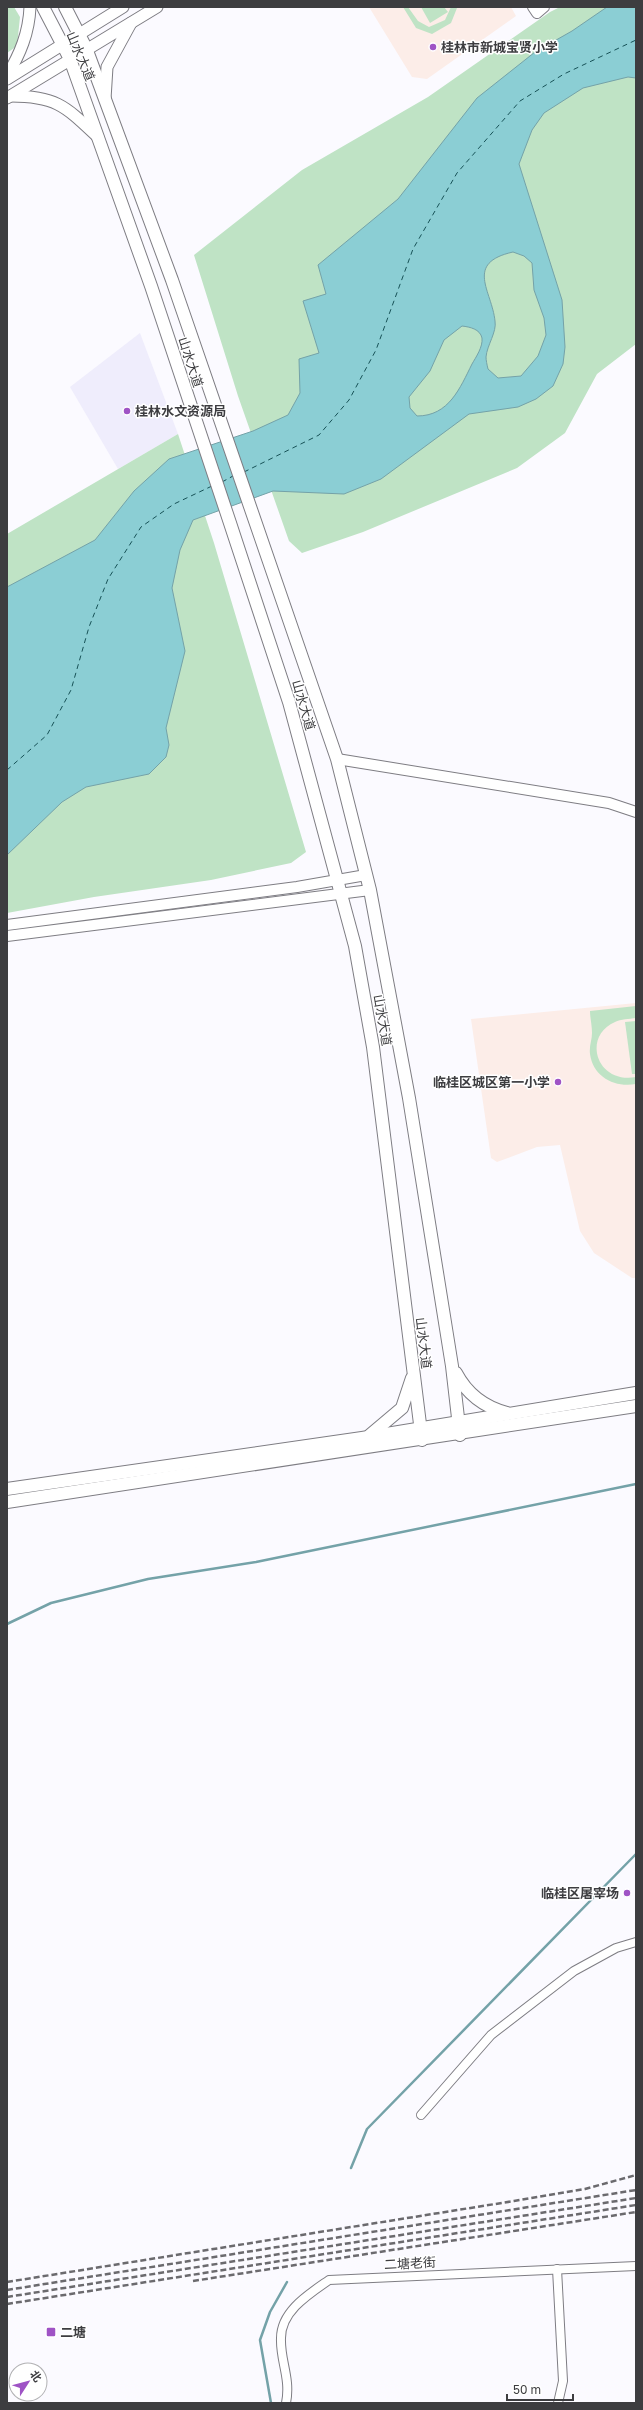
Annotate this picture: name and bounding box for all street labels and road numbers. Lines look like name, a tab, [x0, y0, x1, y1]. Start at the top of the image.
street label: 山水大道	[63, 29, 99, 83]
street label: 山水大道	[175, 335, 207, 389]
street label: 山水大道	[289, 678, 319, 732]
street label: 山水大道	[371, 993, 395, 1047]
street label: 山水大道	[413, 1316, 435, 1370]
street label: 二塘老街	[384, 2254, 436, 2272]

